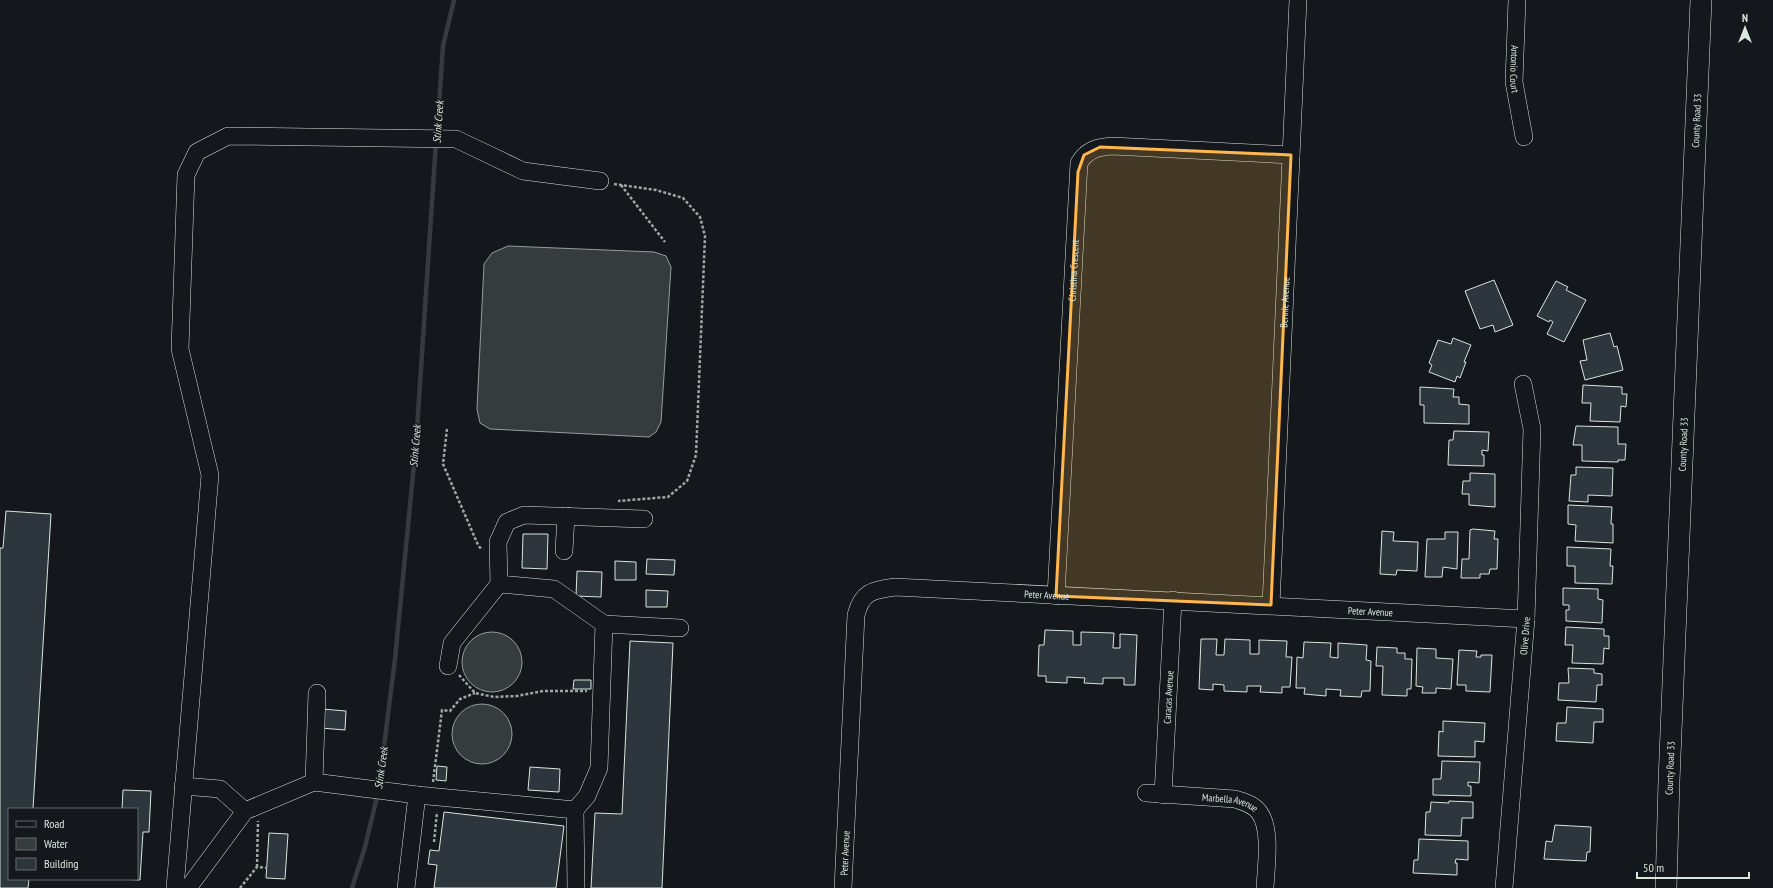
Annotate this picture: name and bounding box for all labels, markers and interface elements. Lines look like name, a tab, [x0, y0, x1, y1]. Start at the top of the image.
north arrow	[1725, 8, 1765, 48]
text: N	[1742, 11, 1748, 25]
street label: Antonio Court	[1507, 45, 1522, 94]
street label: County Road 33	[1689, 93, 1704, 148]
water label: Stink Creek	[430, 99, 447, 144]
street label: Christina Crescent	[1066, 239, 1082, 302]
street label: Bennie Avenue	[1277, 276, 1293, 328]
street label: County Road 33	[1676, 417, 1691, 472]
water label: Stink Creek	[406, 423, 424, 468]
street label: Peter Avenue	[1024, 588, 1070, 603]
street label: Peter Avenue	[1348, 604, 1393, 619]
street label: Olive Drive	[1517, 617, 1533, 656]
street label: Caracas Avenue	[1161, 670, 1176, 724]
street label: County Road 33	[1663, 741, 1678, 795]
water label: Stink Creek	[371, 744, 391, 790]
street label: Marbella Avenue	[1202, 791, 1261, 815]
legend	[8, 808, 138, 880]
text: Road	[44, 816, 64, 831]
street label: Peter Avenue	[838, 830, 853, 876]
text: Water	[44, 836, 69, 851]
scale bar	[1637, 854, 1749, 880]
text: Building	[44, 856, 79, 871]
text: 50 m	[1643, 860, 1664, 875]

